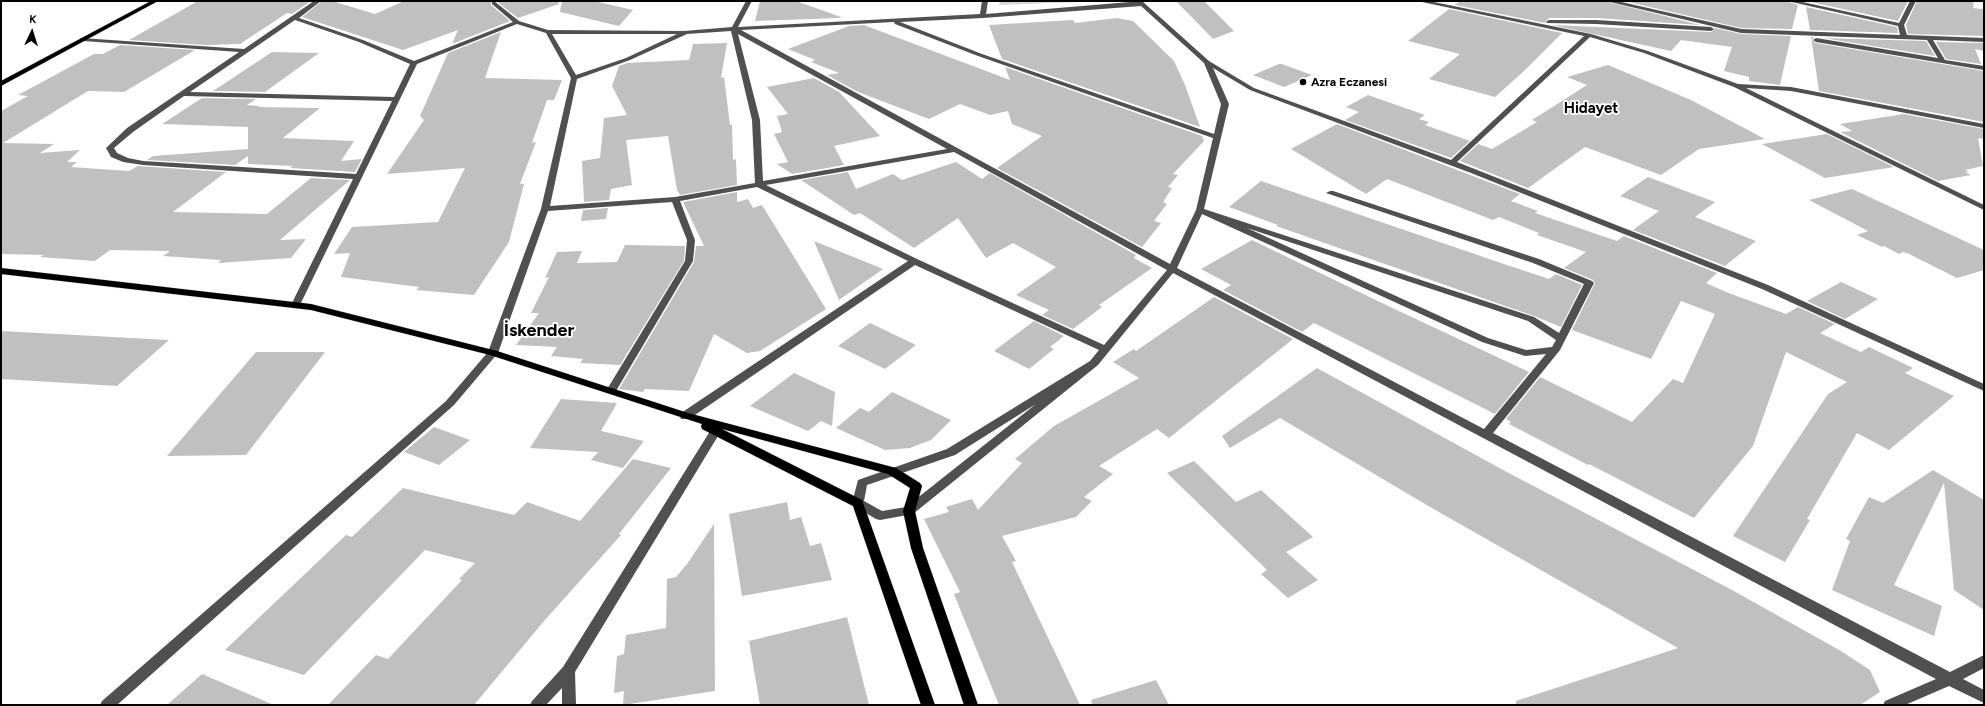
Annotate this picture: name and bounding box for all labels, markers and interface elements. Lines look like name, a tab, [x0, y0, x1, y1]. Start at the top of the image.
north arrow	[12, 12, 52, 52]
text: K	[29, 13, 37, 26]
place label: Azra Eczanesi	[1311, 75, 1387, 89]
marker: Azra Eczanesi	[1298, 77, 1308, 87]
district label: Hidayet	[1564, 100, 1618, 118]
district label: İskender	[504, 320, 574, 342]

